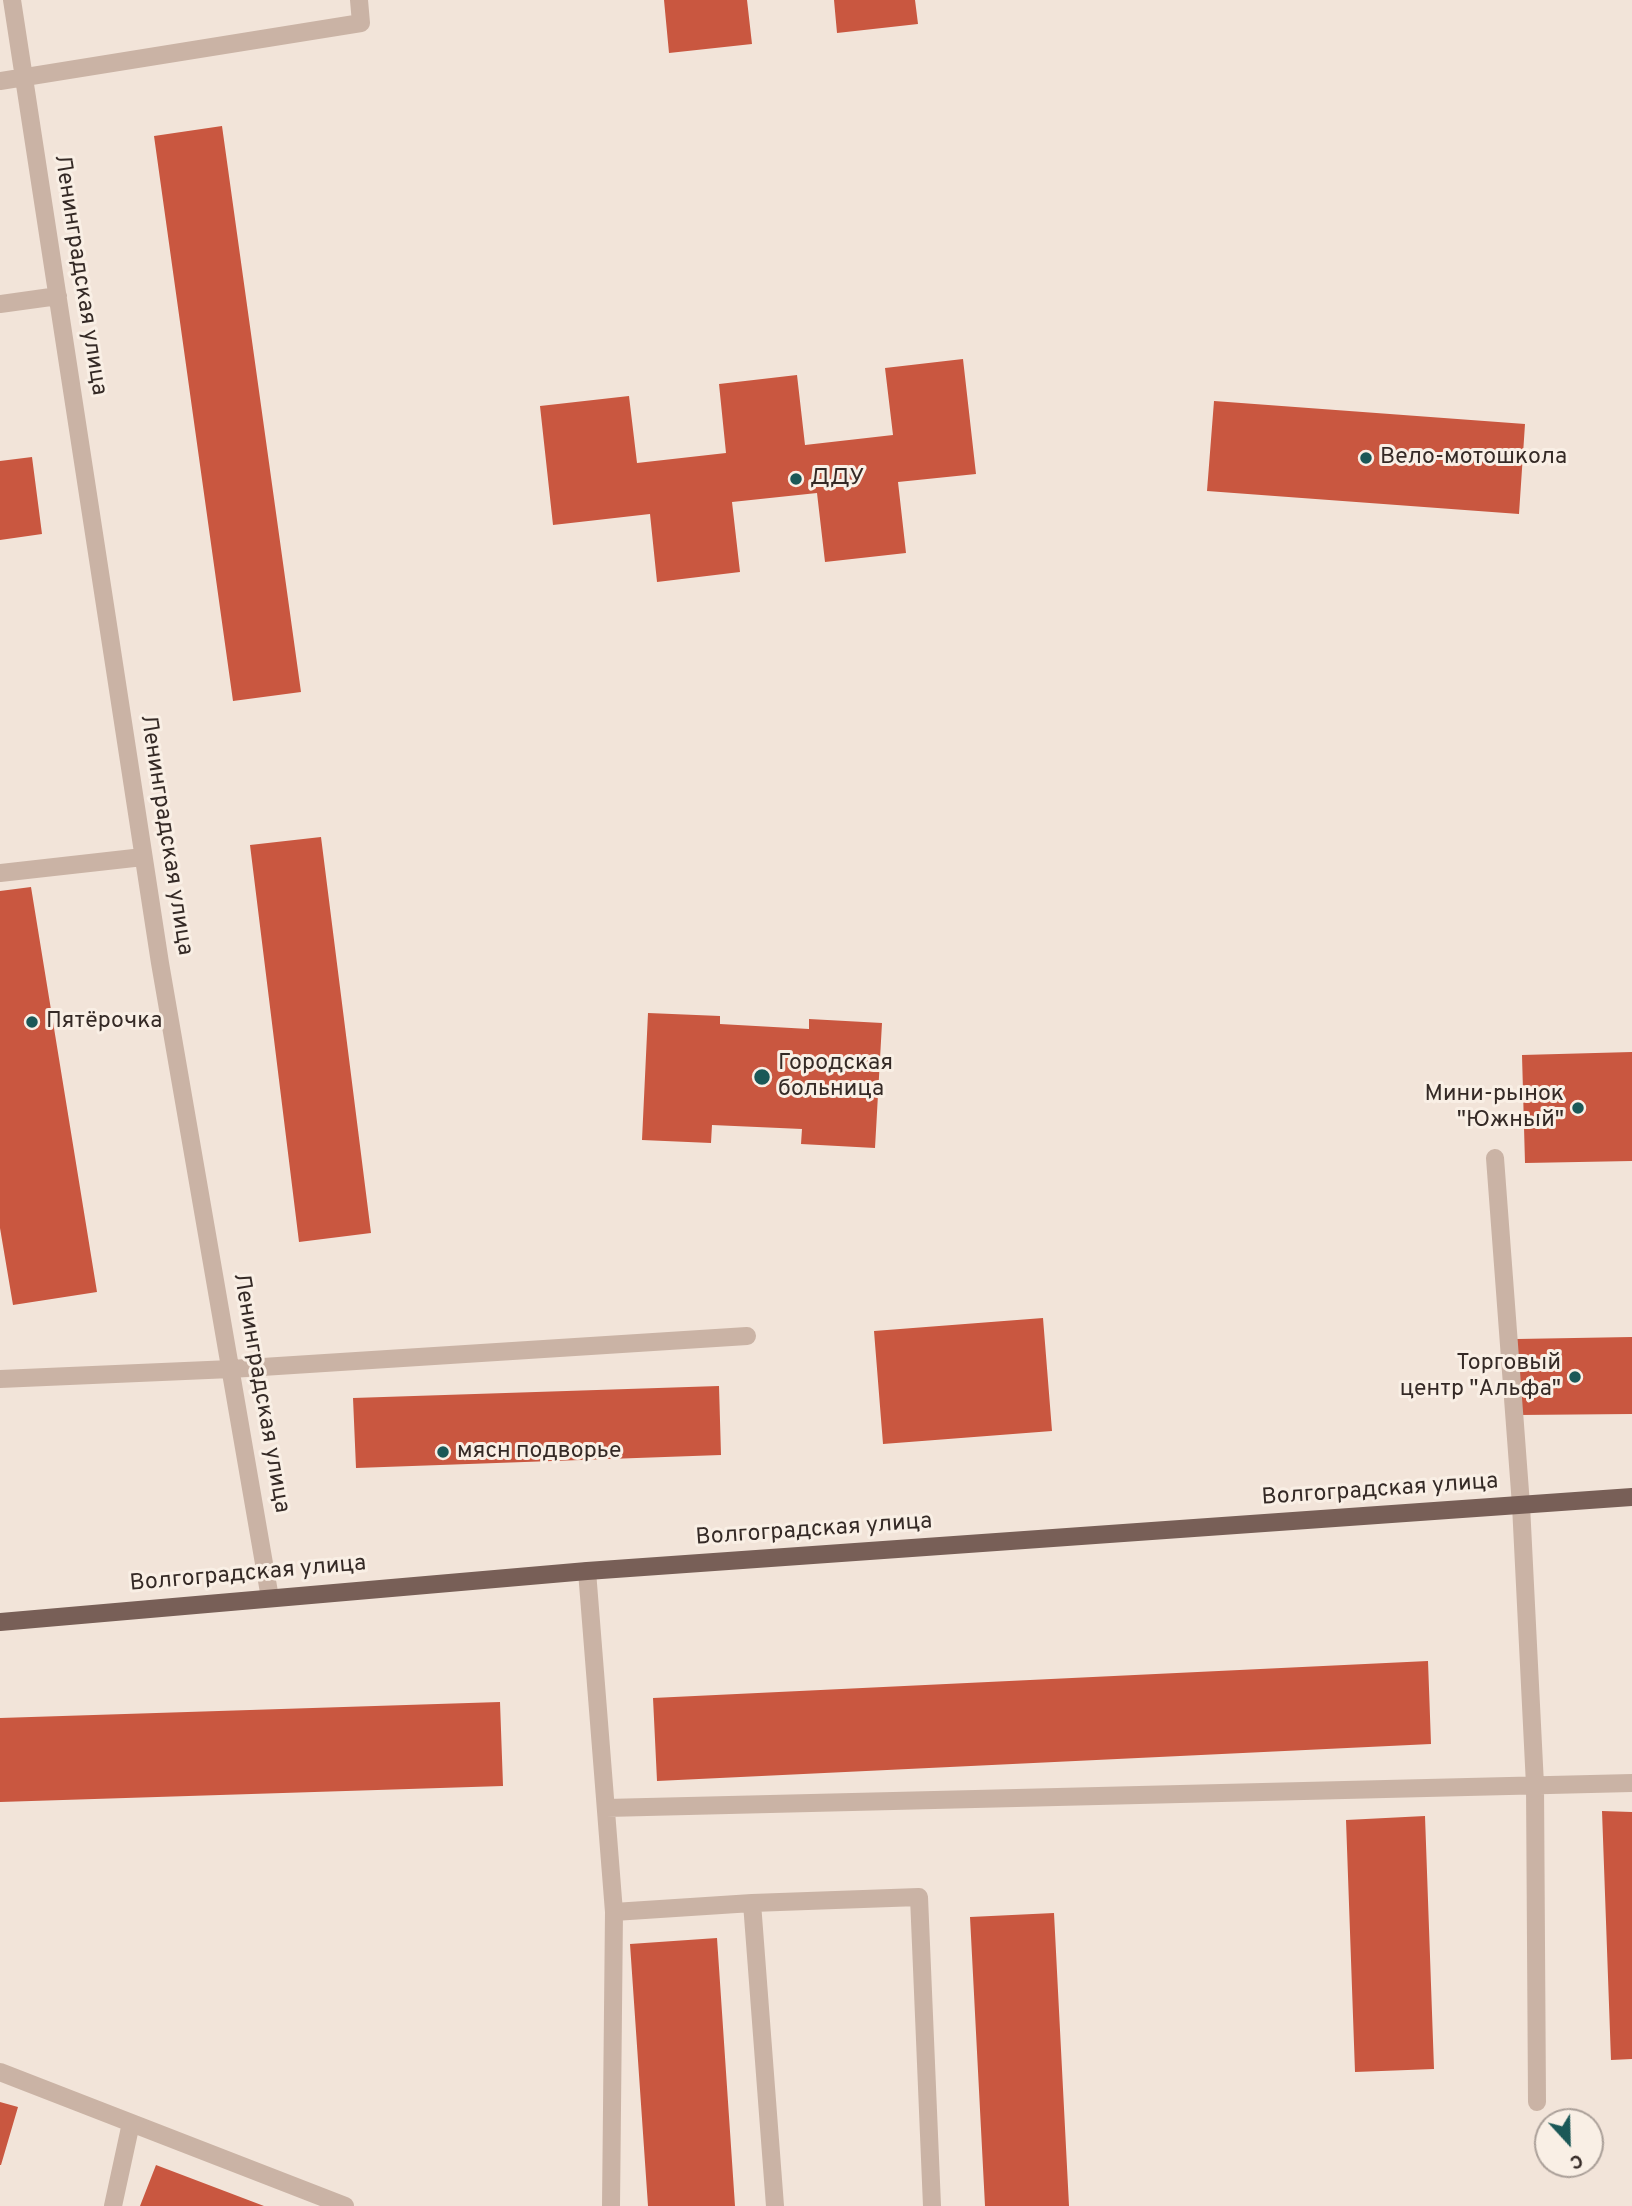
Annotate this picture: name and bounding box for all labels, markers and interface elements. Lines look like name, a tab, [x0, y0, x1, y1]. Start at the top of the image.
street label: Ленинградская улица	[46, 153, 112, 397]
place label: Вело-мотошкола	[1380, 444, 1567, 472]
marker: Вело-мотошкола	[1358, 450, 1374, 466]
place label: ДДУ	[810, 465, 864, 493]
marker: ДДУ	[788, 471, 804, 487]
street label: Ленинградская улица	[132, 713, 198, 957]
place label: Пятёрочка	[46, 1008, 162, 1036]
marker: Пятёрочка	[24, 1014, 40, 1030]
place label: Городская больница	[778, 1050, 893, 1104]
marker: Городская больница	[752, 1067, 772, 1087]
place label: Мини-рынок "Южный"	[1425, 1081, 1564, 1135]
marker: Мини-рынок "Южный"	[1570, 1100, 1586, 1116]
street label: Ленинградская улица	[225, 1271, 295, 1515]
place label: Торговый центр "Альфа"	[1400, 1350, 1561, 1404]
marker: Торговый центр "Альфа"	[1567, 1369, 1583, 1385]
place label: мясн подворье	[457, 1438, 621, 1466]
marker: мясн подворье	[435, 1444, 451, 1460]
street label: Волгоградская улица	[1261, 1469, 1499, 1513]
street label: Волгоградская улица	[695, 1509, 933, 1553]
street label: Волгоградская улица	[129, 1551, 367, 1599]
north arrow	[1534, 2108, 1604, 2178]
text: С	[1566, 2147, 1586, 2174]

